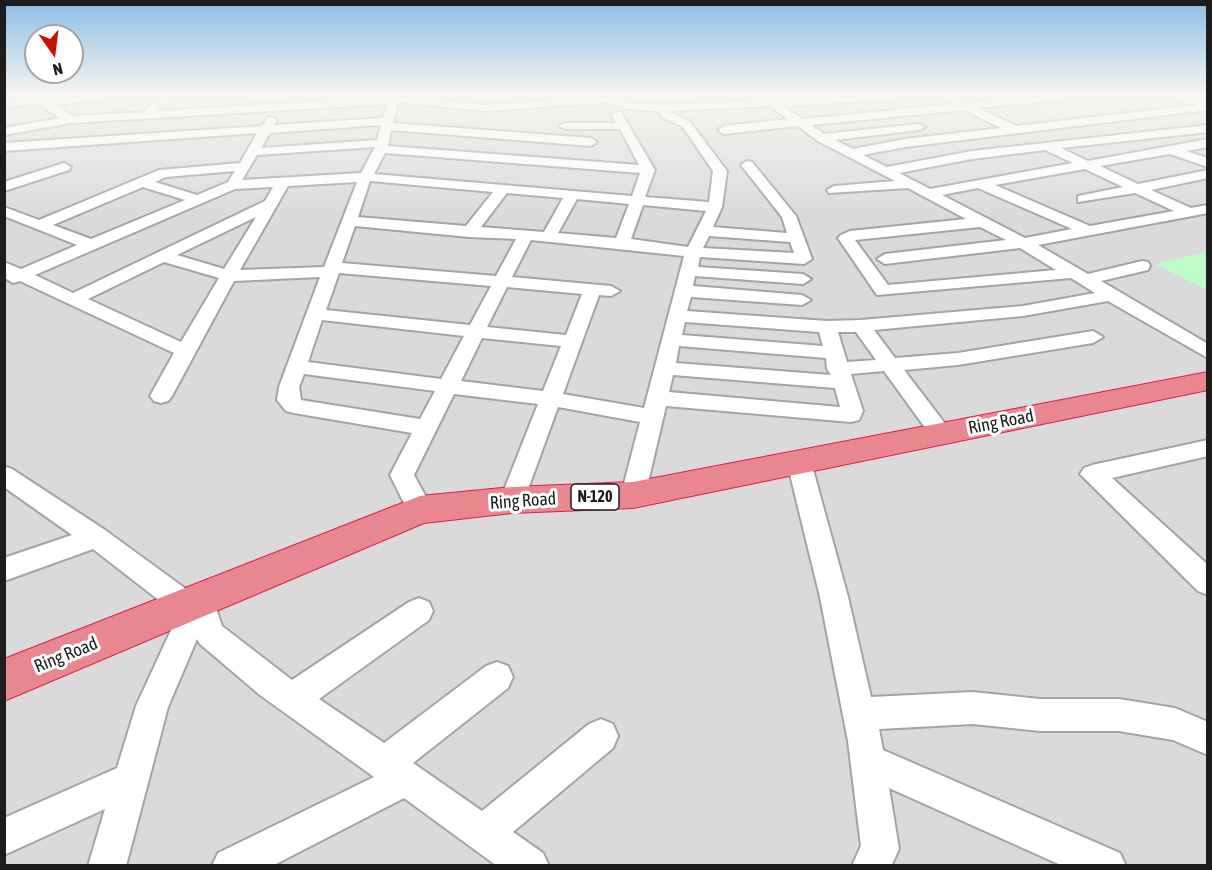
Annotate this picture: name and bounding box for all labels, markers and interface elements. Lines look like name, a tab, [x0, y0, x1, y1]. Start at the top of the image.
north arrow	[24, 24, 84, 84]
text: N	[51, 60, 65, 79]
street label: Ring Road	[966, 405, 1036, 439]
road number: N-120	[571, 484, 619, 510]
street label: Ring Road	[489, 488, 557, 514]
street label: Ring Road	[31, 633, 101, 677]

